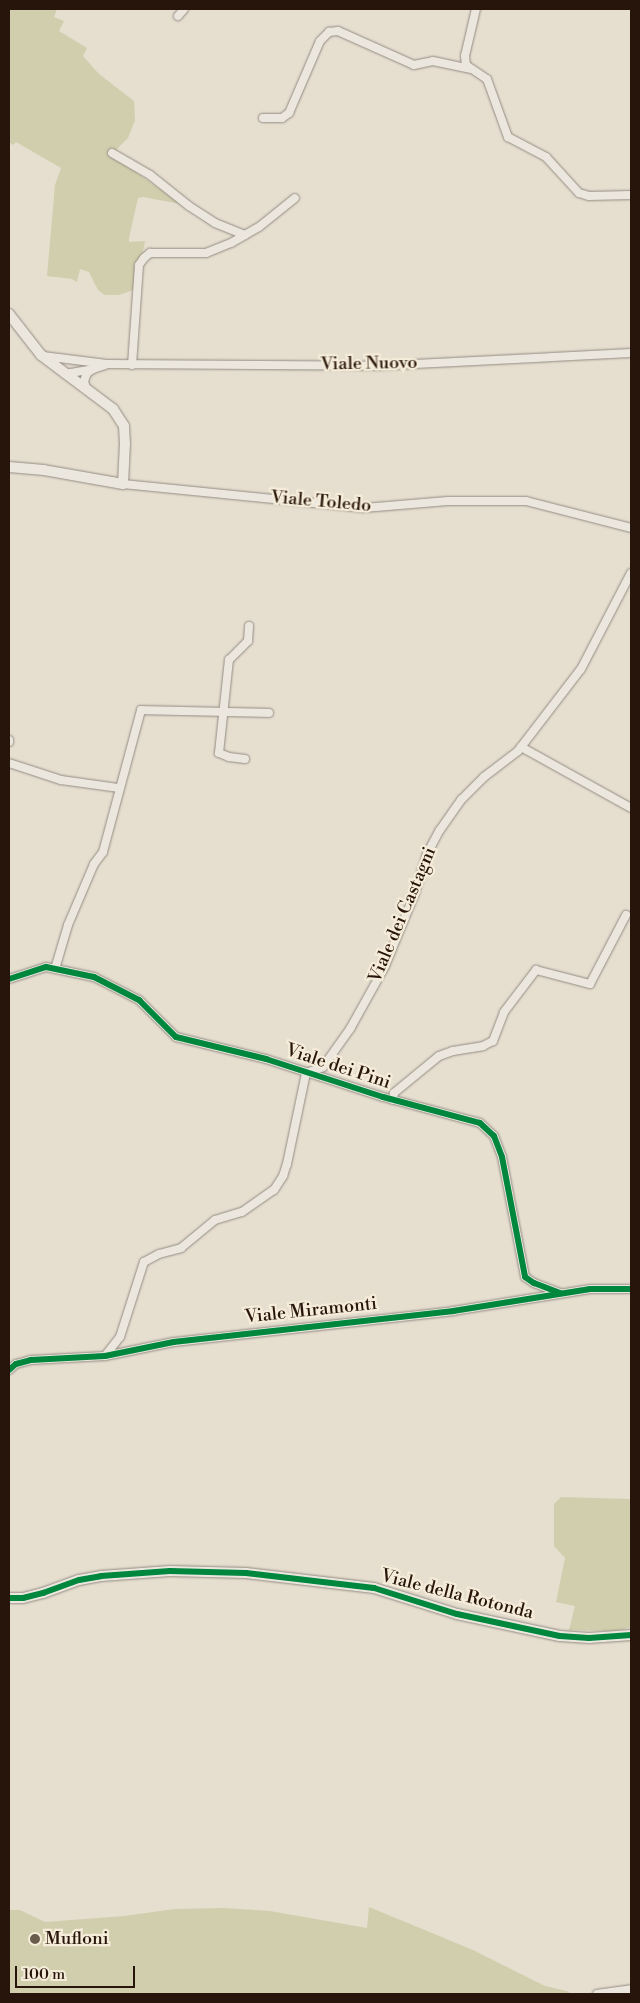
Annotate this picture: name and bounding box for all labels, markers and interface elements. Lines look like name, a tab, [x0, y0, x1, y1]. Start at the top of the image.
street label: Viale Nuovo	[320, 352, 418, 376]
street label: Viale Toledo	[270, 487, 372, 517]
street label: Viale dei Castagni	[365, 844, 441, 986]
street label: Viale dei Pini	[283, 1040, 393, 1094]
street label: Viale Miramonti	[244, 1293, 378, 1329]
street label: Viale della Rotonda	[379, 1566, 535, 1624]
place label: Mufloni	[45, 1928, 109, 1950]
marker: Mufloni	[29, 1933, 41, 1945]
scale bar	[18, 1956, 138, 1988]
text: 100 m	[23, 1965, 65, 1984]

